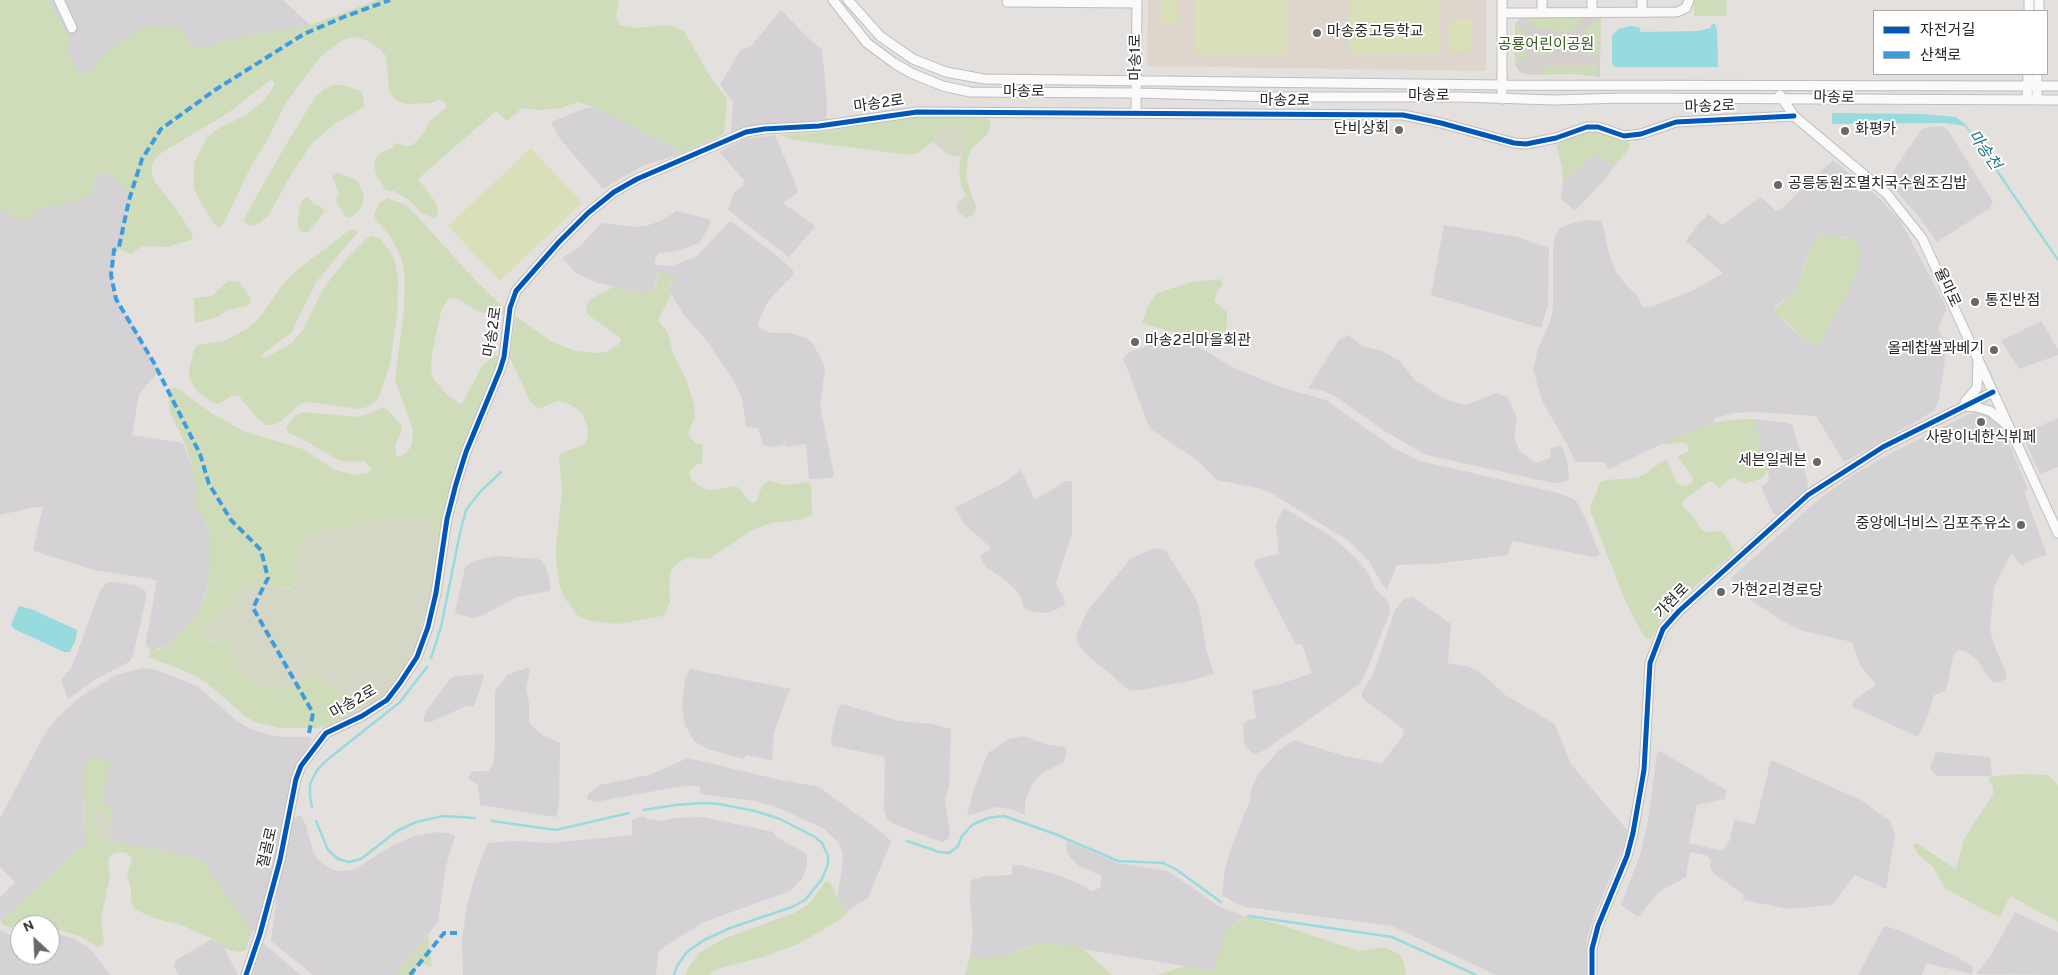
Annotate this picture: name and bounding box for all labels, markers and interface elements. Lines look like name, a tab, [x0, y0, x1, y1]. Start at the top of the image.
legend	[1873, 10, 2048, 75]
text: 자전거길	[1920, 22, 1975, 41]
place label: 마송중고등학교	[1327, 24, 1424, 42]
marker: 마송중고등학교	[1311, 27, 1323, 39]
street label: 마송1로	[1128, 34, 1146, 80]
park label: 공룡어린이공원	[1498, 37, 1594, 55]
text: 산책로	[1920, 47, 1961, 66]
street label: 마송로	[1003, 84, 1045, 102]
street label: 마송로	[1408, 88, 1450, 106]
street label: 마송로	[1813, 90, 1855, 108]
street label: 마송2로	[853, 93, 905, 117]
street label: 마송2로	[1260, 93, 1310, 111]
street label: 마송2로	[1684, 98, 1736, 118]
place label: 단비상회	[1334, 121, 1389, 139]
place label: 화평카	[1855, 122, 1896, 140]
marker: 단비상회	[1393, 124, 1405, 136]
marker: 화평카	[1839, 125, 1851, 137]
water label: 마송천	[1962, 127, 2004, 175]
place label: 공릉동원조멸치국수원조김밥	[1788, 176, 1967, 194]
marker: 공릉동원조멸치국수원조김밥	[1772, 179, 1784, 191]
street label: 율마로	[1929, 265, 1963, 311]
place label: 통진반점	[1985, 293, 2040, 311]
marker: 통진반점	[1969, 296, 1981, 308]
street label: 마송2로	[481, 306, 507, 358]
place label: 마송2리마을회관	[1145, 333, 1251, 351]
marker: 마송2리마을회관	[1129, 336, 1141, 348]
place label: 올레찹쌀꽈베기	[1887, 341, 1984, 359]
marker: 올레찹쌀꽈베기	[1988, 344, 2000, 356]
marker: 사랑이네한식뷔페	[1975, 416, 1987, 428]
place label: 사랑이네한식뷔페	[1926, 430, 2036, 448]
place label: 세븐일레븐	[1738, 453, 1807, 471]
marker: 세븐일레븐	[1811, 456, 1823, 468]
place label: 중앙에너비스 김포주유소	[1856, 516, 2011, 534]
marker: 중앙에너비스 김포주유소	[2015, 519, 2027, 531]
street label: 가현로	[1652, 581, 1694, 623]
place label: 가현2리경로당	[1731, 583, 1823, 601]
marker: 가현2리경로당	[1715, 586, 1727, 598]
street label: 마송2로	[328, 683, 380, 723]
street label: 절골로	[256, 826, 282, 870]
north arrow	[10, 915, 60, 965]
text: N	[21, 917, 37, 937]

